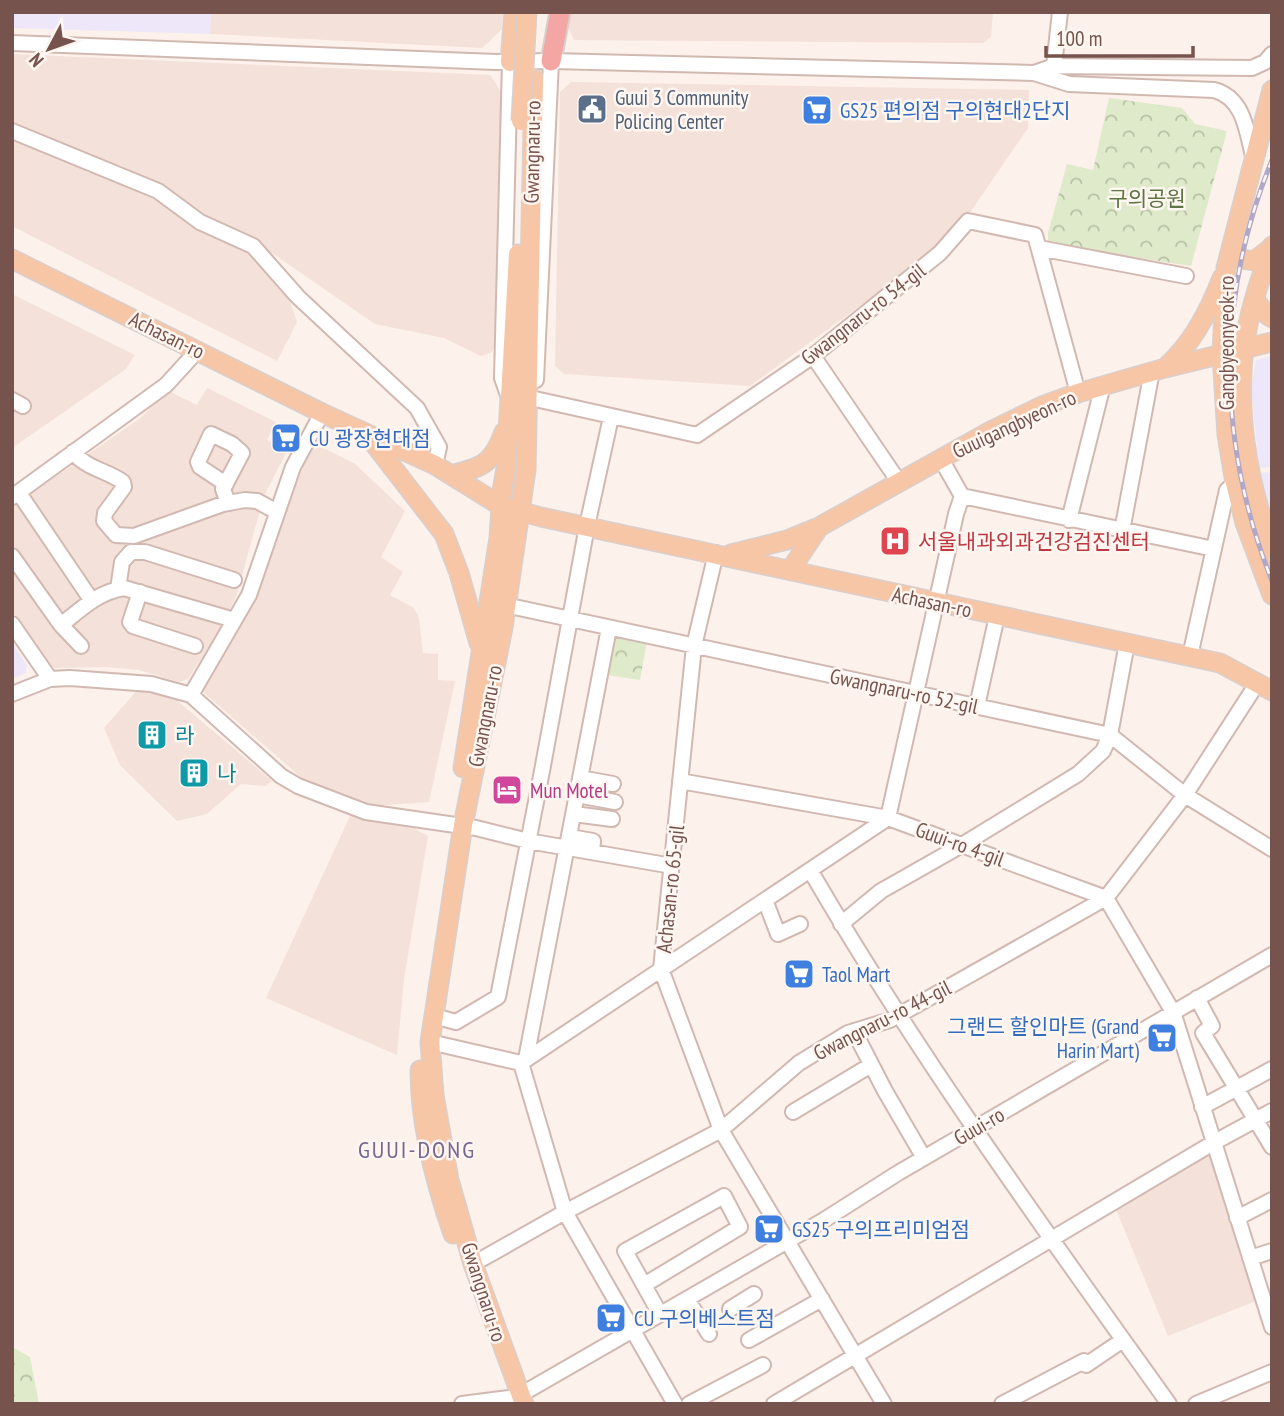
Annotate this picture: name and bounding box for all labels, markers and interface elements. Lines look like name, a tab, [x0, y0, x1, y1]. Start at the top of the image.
north arrow	[14, 14, 84, 84]
scale bar	[1046, 14, 1193, 58]
text: 100 m	[1056, 25, 1102, 52]
text: N	[24, 48, 49, 72]
place label: Guui 3 Community Policing Center	[615, 84, 748, 135]
public building icon: Guui 3 Community Policing Center	[575, 92, 609, 126]
supermarket icon: GS25 편의점 구의현대2단지	[800, 93, 834, 127]
place label: GS25 편의점 구의현대2단지	[840, 97, 1070, 124]
street label: Gwangnaru-ro	[518, 100, 546, 204]
park label: 구의공원	[1108, 185, 1186, 212]
street label: Gwangnaru-ro 54-gil	[795, 257, 931, 371]
street label: Gangbyeonyeok-ro	[1213, 276, 1240, 410]
street label: Achasan-ro	[125, 305, 209, 365]
street label: Guuigangbyeon-ro	[948, 384, 1080, 464]
supermarket icon: CU 광장현대점	[269, 421, 303, 455]
place label: CU 광장현대점	[309, 425, 431, 452]
hospital icon: 서울내과외과건강검진센터	[878, 524, 912, 558]
place label: 서울내과외과건강검진센터	[918, 528, 1150, 555]
street label: Achasan-ro	[890, 580, 974, 624]
street label: Gwangnaru-ro 52-gil	[827, 662, 981, 720]
street label: Gwangnaru-ro	[462, 663, 508, 769]
building icon: 라	[135, 718, 169, 752]
place label: 라	[175, 722, 194, 749]
building icon: 나	[177, 756, 211, 790]
place label: 나	[217, 760, 236, 787]
hotel icon: Mun Motel	[490, 773, 524, 807]
place label: Mun Motel	[530, 777, 608, 804]
street label: Guui-ro 4-gil	[912, 815, 1008, 873]
street label: Achasan-ro 65-gil	[650, 824, 690, 954]
supermarket icon: Taol Mart	[782, 957, 816, 991]
place label: Taol Mart	[822, 961, 890, 988]
street label: Gwangnaru-ro 44-gil	[809, 974, 955, 1066]
place label: 그랜드 할인마트 (Grand Harin Mart)	[947, 1013, 1139, 1064]
supermarket icon: 그랜드 할인마트 (Grand Harin Mart)	[1145, 1021, 1179, 1055]
street label: Guui-ro	[949, 1101, 1009, 1151]
district label: GUUI-DONG	[358, 1134, 476, 1165]
supermarket icon: GS25 구의프리미엄점	[752, 1212, 786, 1246]
place label: GS25 구의프리미엄점	[792, 1216, 970, 1243]
street label: Gwangnaru-ro	[455, 1239, 513, 1345]
supermarket icon: CU 구의베스트점	[594, 1301, 628, 1335]
place label: CU 구의베스트점	[634, 1305, 775, 1332]

